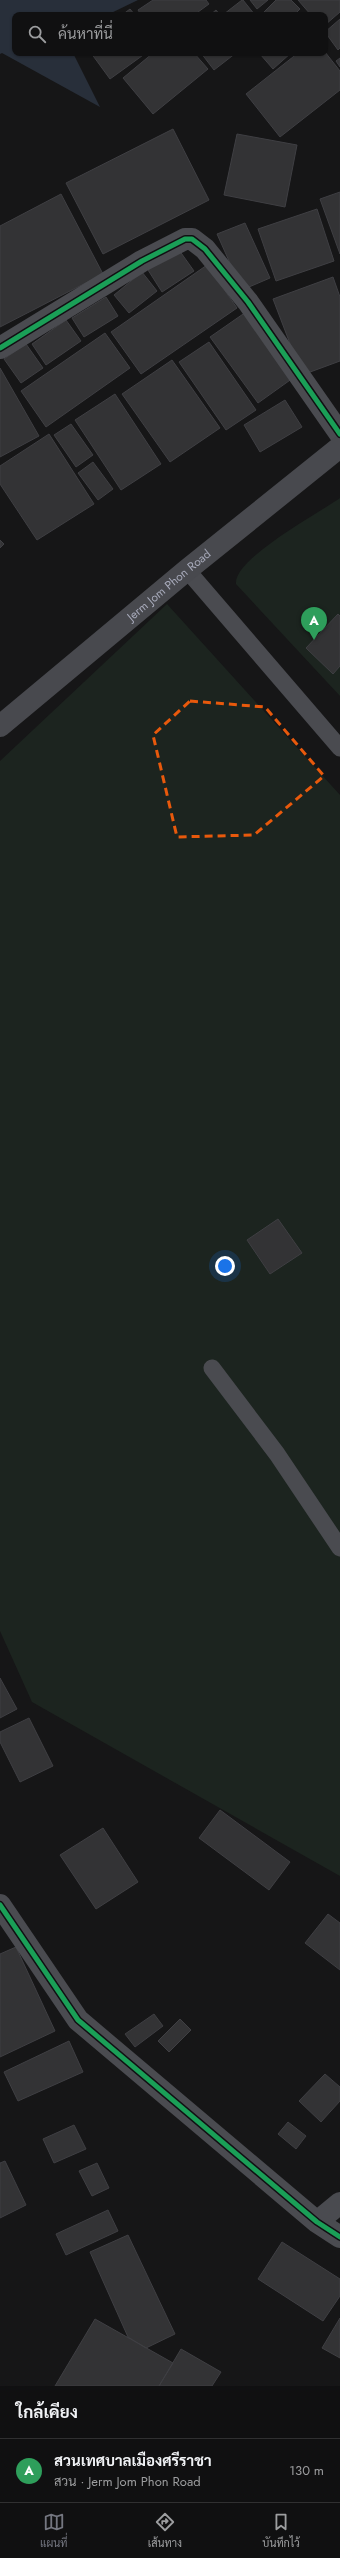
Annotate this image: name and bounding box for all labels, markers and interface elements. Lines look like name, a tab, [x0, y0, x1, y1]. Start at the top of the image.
search box	[12, 12, 328, 56]
icon: search	[26, 23, 48, 45]
text: ค้นหาที่นี่	[58, 23, 113, 45]
street label: Jerm Jom Phon Road	[122, 545, 215, 627]
pin: A	[301, 607, 327, 640]
your location	[215, 1256, 235, 1276]
text: ใกล้เคียง	[16, 2400, 78, 2424]
text: สวนเทศบาลเมืองศรีราชา	[54, 2450, 212, 2472]
text: A	[24, 2461, 34, 2480]
text: 130 m	[289, 2461, 324, 2480]
text: สวน · Jerm Jom Phon Road	[54, 2472, 201, 2491]
tab: แผนที่	[40, 2511, 68, 2551]
tab: เส้นทาง	[148, 2511, 182, 2551]
tab: บันทึกไว้	[262, 2511, 300, 2551]

